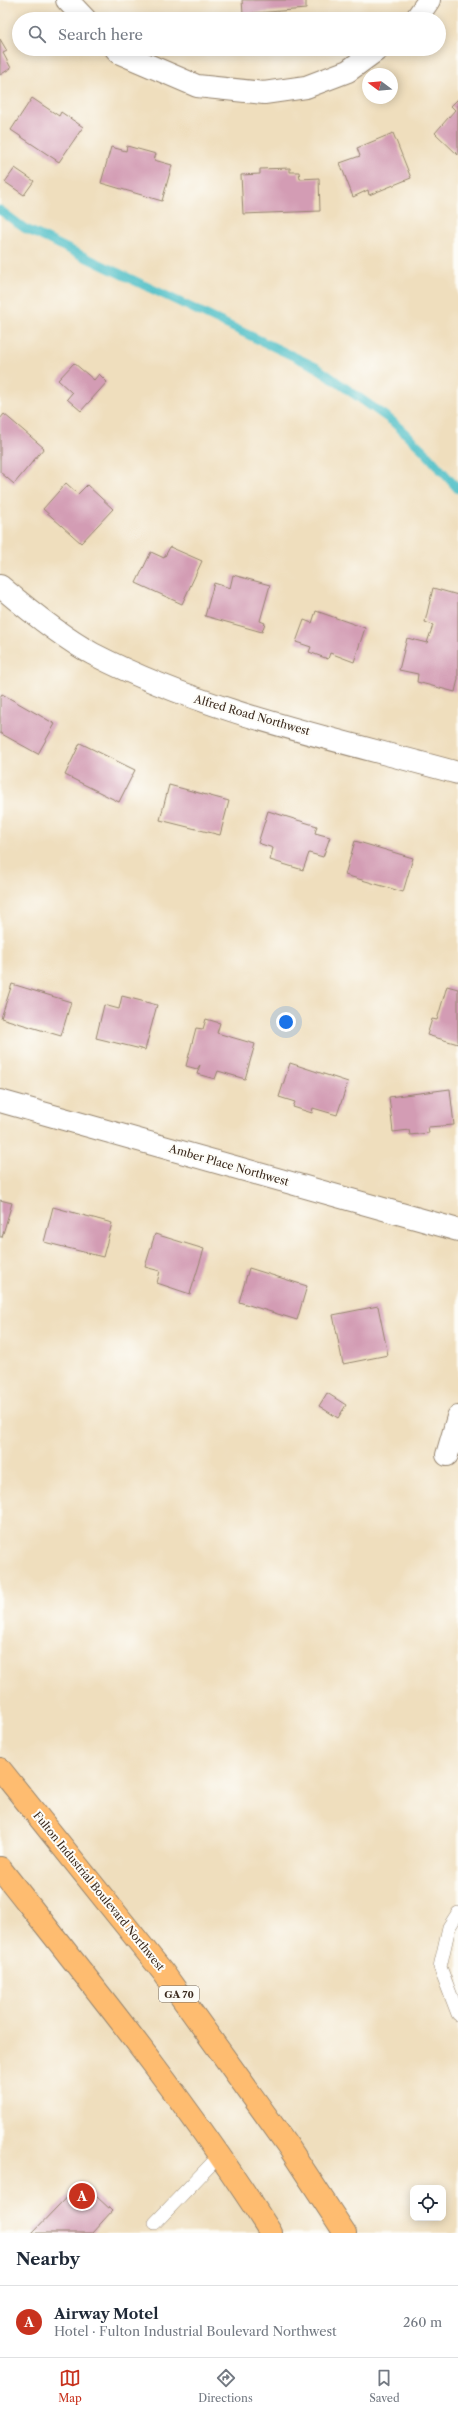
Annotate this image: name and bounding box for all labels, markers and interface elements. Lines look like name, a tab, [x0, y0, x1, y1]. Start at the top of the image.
search box	[12, 12, 446, 56]
icon: search	[26, 23, 48, 45]
text: Search here	[58, 25, 143, 44]
north arrow	[362, 68, 398, 104]
street label: Alfred Road Northwest	[191, 691, 312, 738]
your location	[276, 1012, 296, 1032]
street label: Amber Place Northwest	[167, 1141, 291, 1189]
street label: Fulton Industrial Boulevard Northwest	[30, 1809, 168, 1974]
road number: GA 70	[159, 1986, 199, 2002]
pin: A	[69, 2181, 95, 2211]
map controls	[410, 2185, 446, 2221]
button: locate	[410, 2185, 446, 2221]
text: Nearby	[16, 2249, 80, 2269]
text: Airway Motel	[54, 2304, 159, 2323]
text: A	[24, 2314, 34, 2330]
text: 260 m	[403, 2314, 442, 2330]
text: Hotel · Fulton Industrial Boulevard Northwest	[54, 2323, 337, 2339]
tab: Map	[58, 2367, 82, 2405]
tab: Directions	[198, 2367, 253, 2405]
tab: Saved	[369, 2367, 400, 2405]

